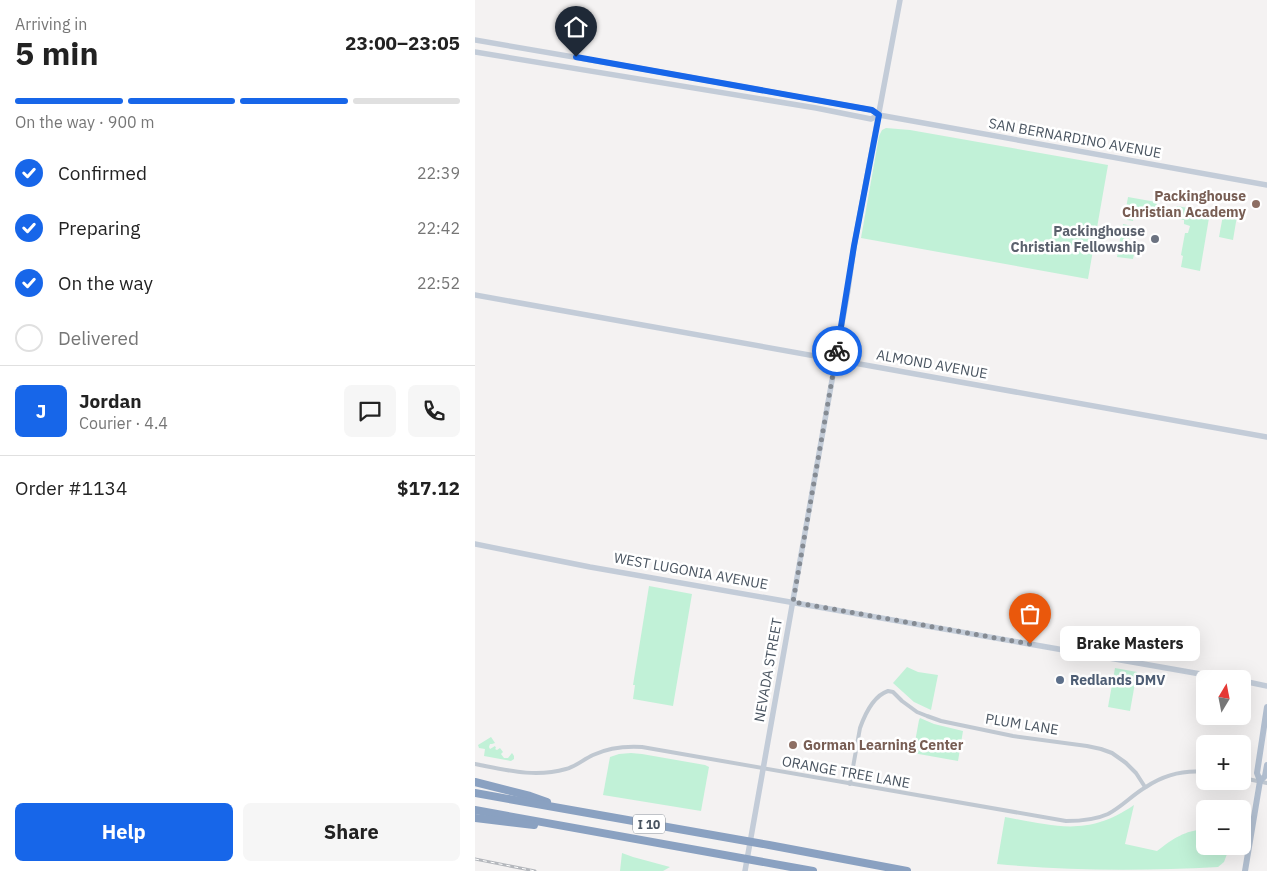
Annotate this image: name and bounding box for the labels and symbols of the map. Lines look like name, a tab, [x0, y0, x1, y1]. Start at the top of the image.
pin	[555, 6, 597, 57]
street label: SAN BERNARDINO AVENUE	[987, 114, 1163, 162]
place label: Packinghouse Christian Academy	[1122, 187, 1247, 221]
marker: Packinghouse Christian Academy	[1250, 198, 1262, 210]
place label: Packinghouse Christian Fellowship	[1011, 222, 1145, 256]
marker: Packinghouse Christian Fellowship	[1149, 233, 1161, 245]
courier	[812, 326, 862, 376]
street label: ALMOND AVENUE	[875, 345, 989, 383]
street label: WEST LUGONIA AVENUE	[613, 549, 769, 593]
pin	[1009, 593, 1051, 644]
street label: NEVADA STREET	[750, 616, 786, 724]
callout: Brake Masters	[1060, 626, 1200, 662]
north arrow	[1196, 670, 1251, 725]
place label: Redlands DMV	[1070, 671, 1165, 689]
marker: Redlands DMV	[1054, 674, 1066, 686]
street label: PLUM LANE	[984, 709, 1060, 739]
place label: Gorman Learning Center	[803, 736, 964, 754]
marker: Gorman Learning Center	[787, 739, 799, 751]
street label: ORANGE TREE LANE	[780, 752, 912, 792]
road number: I 10	[633, 814, 665, 834]

